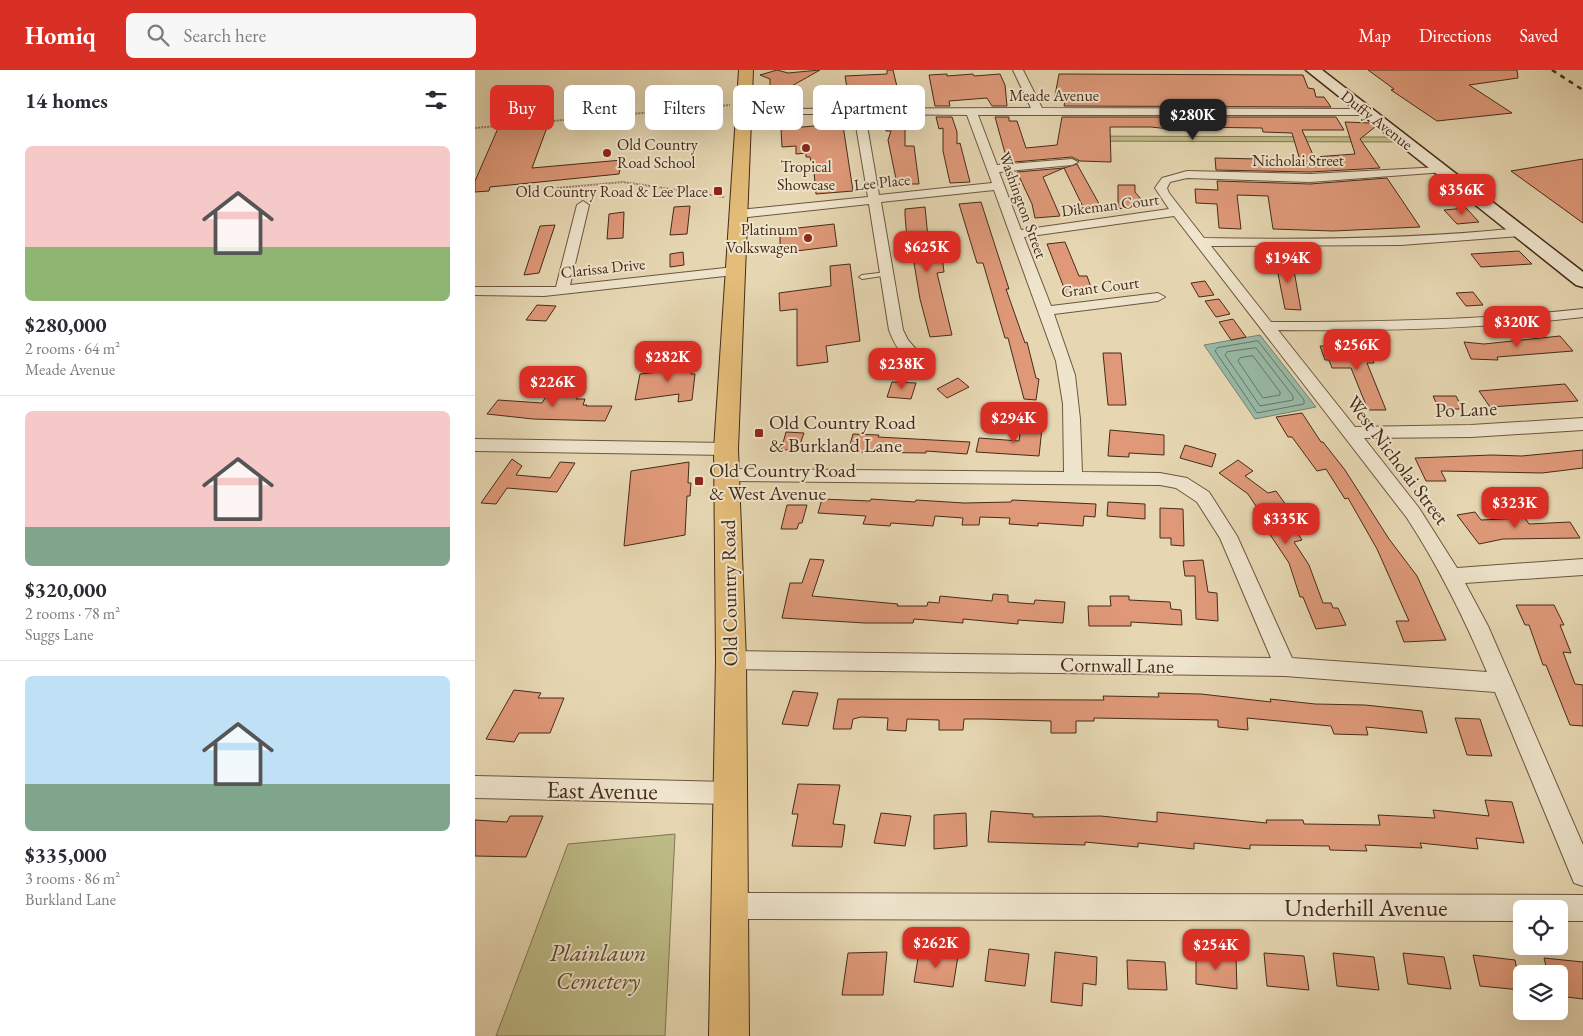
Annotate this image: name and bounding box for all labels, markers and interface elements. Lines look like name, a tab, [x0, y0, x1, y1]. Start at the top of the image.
search box	[126, 13, 476, 58]
text: Homiq	[25, 20, 96, 51]
icon: search	[144, 21, 172, 49]
text: Search here	[184, 23, 266, 48]
text: Map	[1359, 24, 1391, 47]
text: Directions	[1419, 24, 1491, 47]
text: Saved	[1519, 24, 1558, 47]
chip: Buy	[490, 85, 554, 130]
chip: Rent	[564, 85, 635, 130]
chip: Filters	[645, 85, 723, 130]
chip: New	[733, 85, 803, 130]
chip: Apartment	[813, 85, 925, 130]
street label: Meade Avenue	[1009, 85, 1099, 106]
street label: Duffy Avenue	[1337, 85, 1417, 155]
icon: filters	[422, 86, 450, 114]
text: 14 homes	[25, 87, 108, 114]
pin: $280K	[1158, 98, 1228, 141]
text: $280K	[1171, 104, 1215, 125]
place label: Old Country Road School	[617, 134, 699, 173]
marker: Tropical Showcase	[800, 142, 812, 154]
marker: Old Country Road School	[601, 147, 613, 159]
street label: Washington Street	[994, 149, 1052, 261]
street label: Nicholai Street	[1252, 150, 1344, 171]
place label: Tropical Showcase	[777, 156, 835, 195]
street label: Lee Place	[853, 169, 911, 195]
pin: $356K	[1427, 174, 1497, 216]
icon: home	[193, 178, 283, 268]
text: $356K	[1440, 179, 1484, 200]
place label: Old Country Road & Lee Place	[516, 181, 708, 202]
marker: Old Country Road & Lee Place	[712, 185, 724, 197]
street label: Dikeman Court	[1060, 189, 1160, 221]
place label: Platinum Volkswagen	[726, 219, 799, 258]
pin: $625K	[892, 230, 962, 273]
marker: Platinum Volkswagen	[802, 232, 814, 244]
text: $625K	[905, 236, 949, 257]
pin: $194K	[1253, 242, 1323, 284]
text: $194K	[1266, 247, 1310, 268]
street label: Clarissa Drive	[560, 253, 646, 283]
street label: Grant Court	[1060, 272, 1140, 302]
pin: $320K	[1482, 306, 1552, 348]
text: $280,000	[25, 311, 107, 338]
text: $320K	[1495, 311, 1539, 332]
pin: $256K	[1322, 328, 1392, 371]
text: $256K	[1335, 334, 1379, 355]
text: 2 rooms · 64 m²	[25, 338, 120, 359]
pin: $282K	[633, 340, 703, 383]
text: $282K	[646, 346, 690, 367]
pin: $238K	[867, 348, 937, 390]
text: $238K	[880, 353, 924, 374]
text: Meade Avenue	[25, 359, 115, 380]
pin: $226K	[518, 366, 588, 408]
text: $226K	[531, 371, 575, 392]
street label: West Nicholai Street	[1341, 390, 1456, 530]
street label: Po Lane	[1435, 395, 1498, 423]
pin: $294K	[979, 402, 1049, 444]
text: $294K	[992, 407, 1036, 428]
place label: Old Country Road & Burkland Lane	[769, 409, 917, 458]
marker: Old Country Road & Burkland Lane	[753, 427, 765, 439]
icon: home	[193, 444, 283, 534]
place label: Old Country Road & West Avenue	[709, 457, 857, 506]
marker: Old Country Road & West Avenue	[693, 475, 705, 487]
pin: $323K	[1480, 486, 1550, 529]
text: $323K	[1493, 492, 1537, 513]
pin: $335K	[1251, 502, 1321, 545]
text: $335K	[1264, 508, 1308, 529]
street label: Old Country Road	[715, 518, 743, 667]
text: $320,000	[25, 576, 107, 603]
text: 2 rooms · 78 m²	[25, 603, 120, 624]
text: Suggs Lane	[25, 624, 94, 645]
street label: Cornwall Lane	[1060, 651, 1174, 679]
icon: home	[193, 709, 283, 799]
street label: East Avenue	[546, 774, 658, 806]
text: $335,000	[25, 841, 107, 868]
text: 3 rooms · 86 m²	[25, 868, 120, 889]
text: Burkland Lane	[25, 889, 116, 910]
street label: Underhill Avenue	[1284, 892, 1448, 923]
map controls	[1513, 900, 1568, 1020]
button: locate	[1513, 900, 1568, 955]
pin: $262K	[901, 926, 971, 969]
pin: $254K	[1181, 928, 1251, 971]
text: $262K	[914, 932, 958, 953]
text: $254K	[1194, 934, 1238, 955]
park label: Plainlawn Cemetery	[550, 937, 646, 996]
button: layers	[1513, 965, 1568, 1020]

